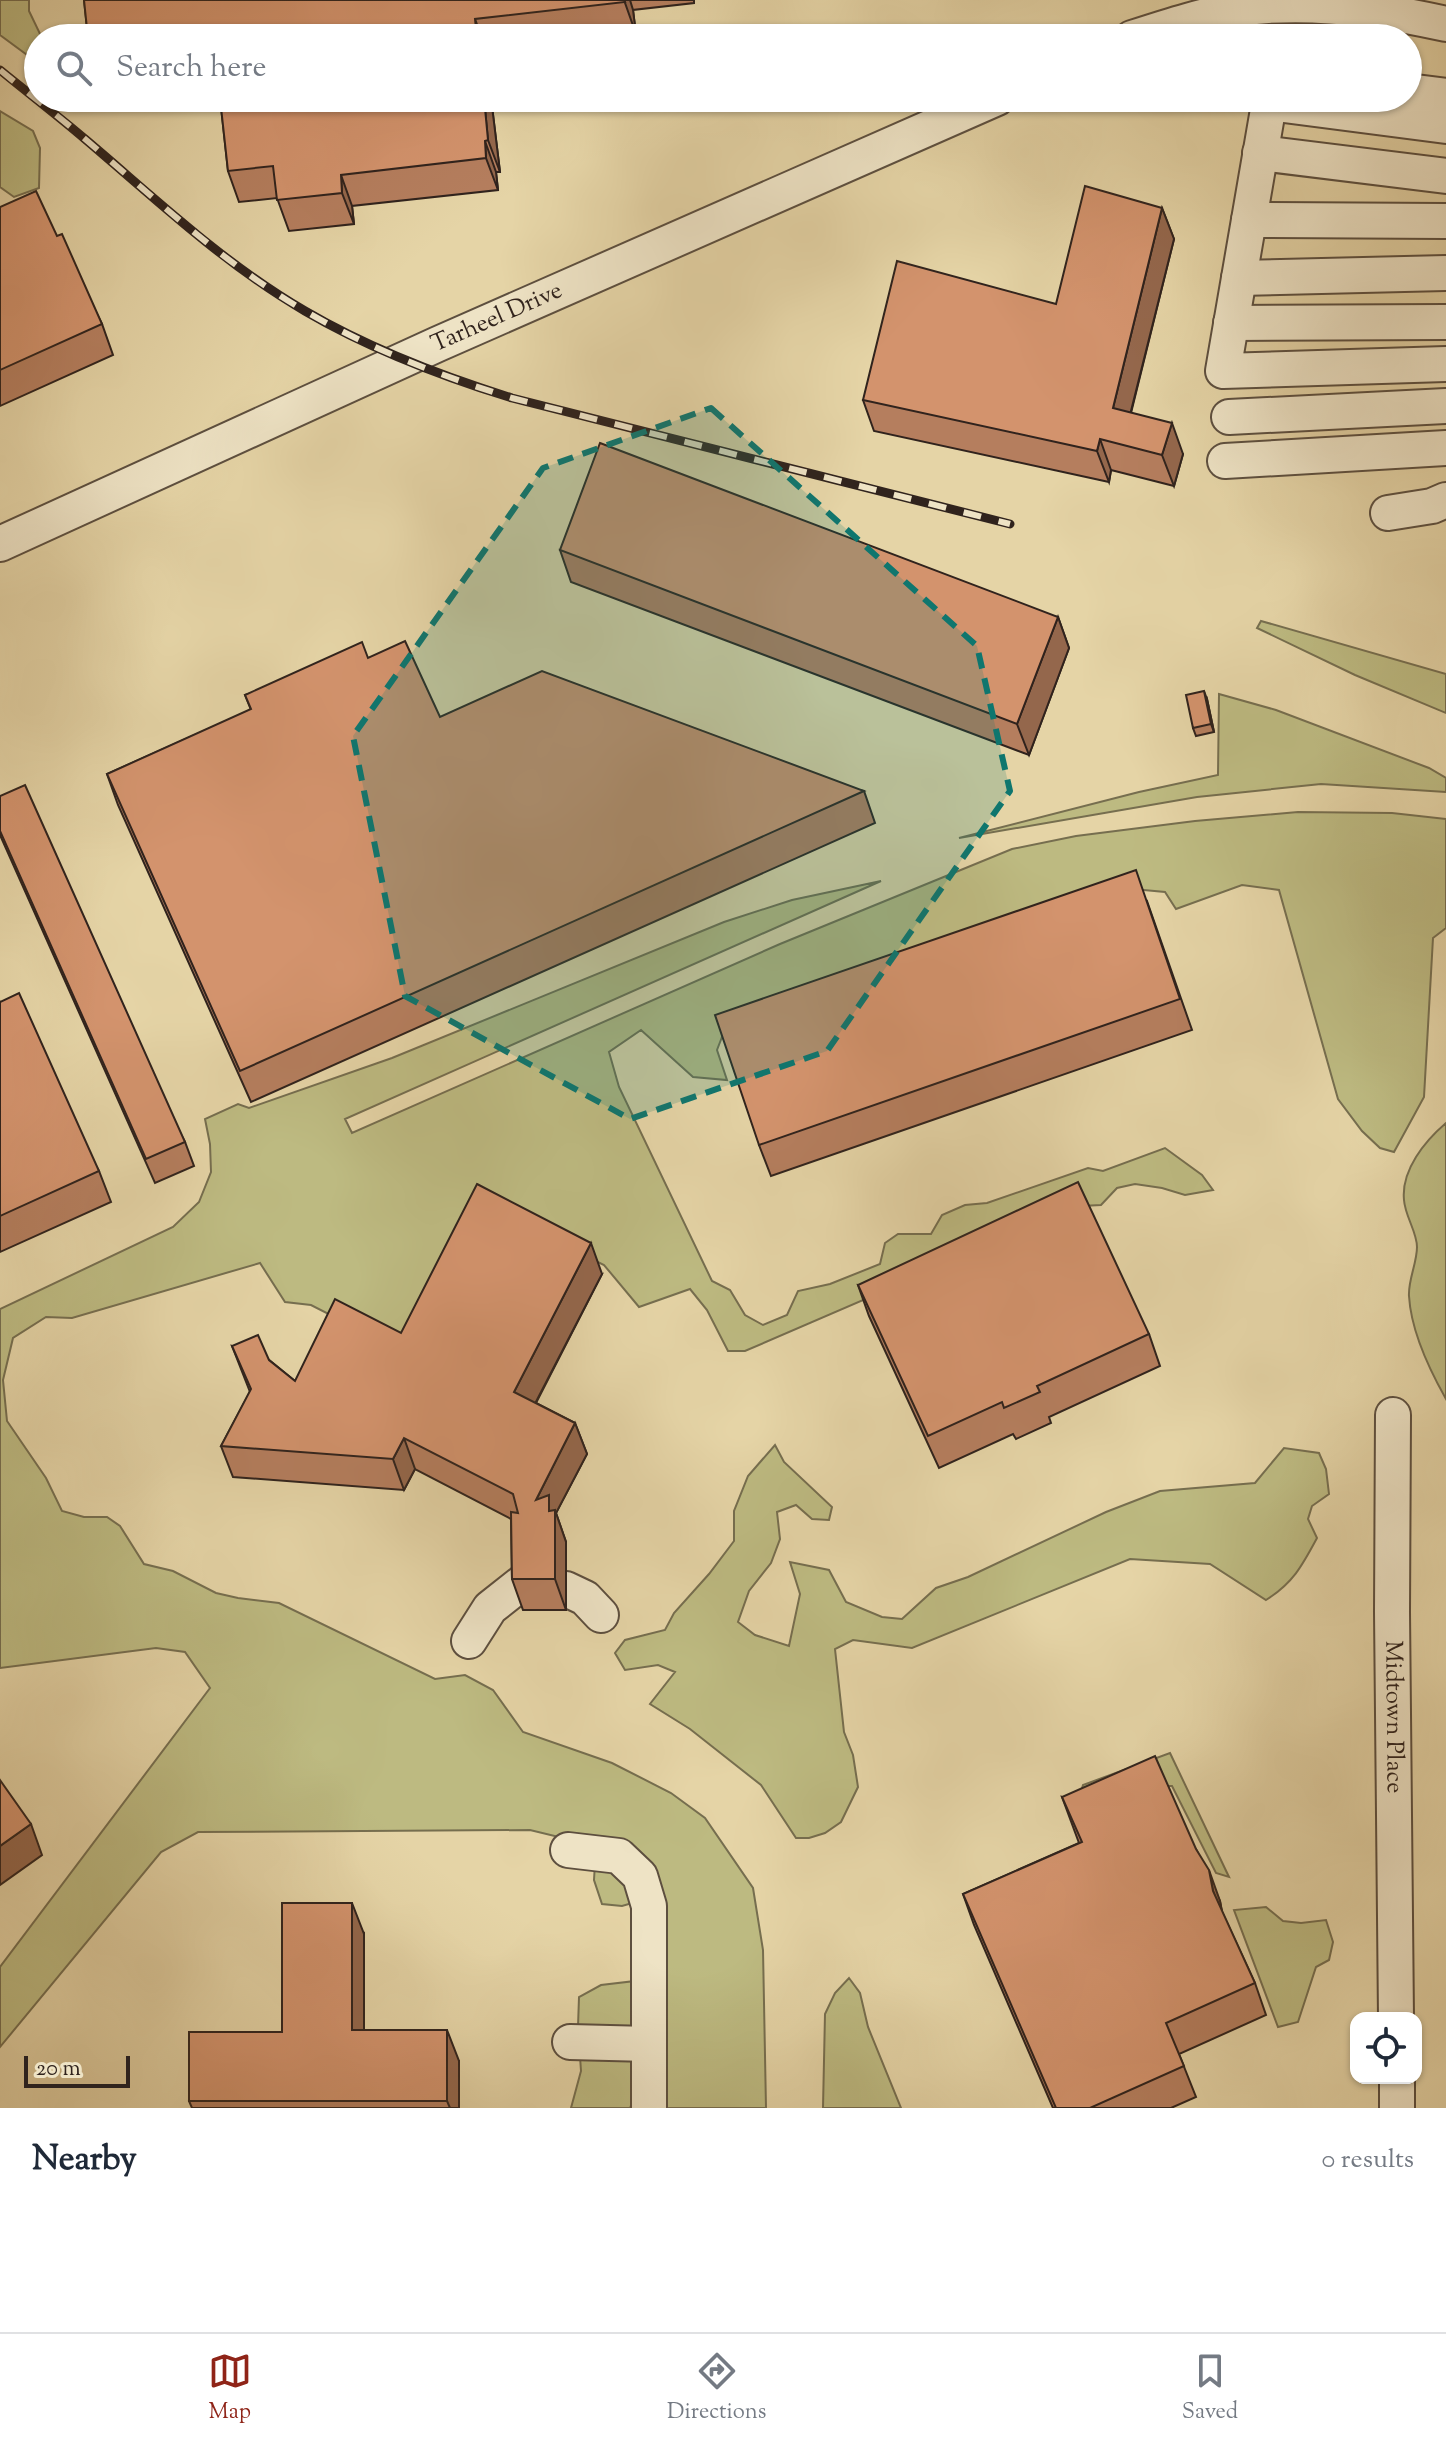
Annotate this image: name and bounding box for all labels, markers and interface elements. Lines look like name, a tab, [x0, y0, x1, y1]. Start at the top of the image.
search box	[24, 24, 1422, 112]
icon: search	[52, 46, 96, 90]
text: Search here	[116, 47, 266, 90]
street label: Tarheel Drive	[426, 274, 568, 362]
street label: Midtown Place	[1375, 1640, 1411, 1794]
map controls	[1350, 2012, 1422, 2084]
button: locate	[1350, 2012, 1422, 2084]
scale bar	[24, 2052, 130, 2088]
text: 20 m	[36, 2054, 81, 2086]
text: Nearby	[32, 2136, 137, 2185]
text: 0 results	[1322, 2142, 1414, 2179]
tab: Map	[208, 2349, 252, 2429]
tab: Directions	[667, 2349, 766, 2429]
tab: Saved	[1182, 2349, 1238, 2429]

